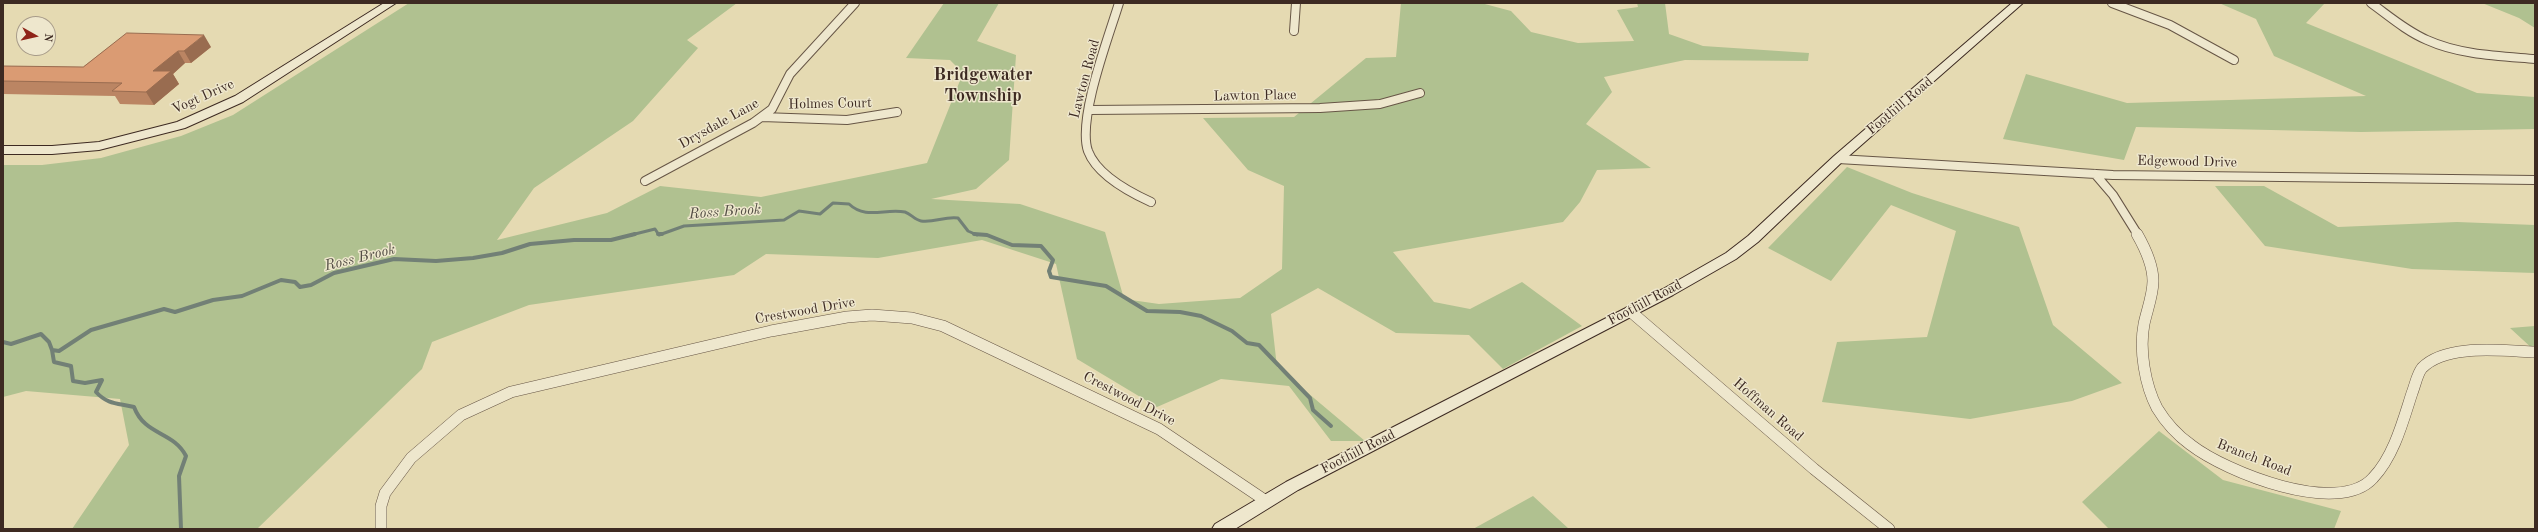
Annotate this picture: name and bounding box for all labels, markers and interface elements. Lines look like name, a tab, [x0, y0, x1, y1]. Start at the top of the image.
north arrow	[16, 16, 56, 56]
text: N	[41, 33, 53, 43]
street label: Lawton Road	[1066, 38, 1104, 120]
district label: Bridgewater Township	[933, 64, 1033, 106]
street label: Foothill Road	[1863, 73, 1937, 139]
street label: Vogt Drive	[169, 76, 237, 118]
street label: Lawton Place	[1213, 87, 1297, 105]
street label: Drysdale Lane	[676, 95, 762, 153]
street label: Holmes Court	[788, 95, 872, 113]
street label: Edgewood Drive	[2137, 153, 2237, 171]
water label: Ross Brook	[688, 200, 762, 224]
water label: Ross Brook	[323, 240, 397, 276]
street label: Foothill Road	[1605, 276, 1685, 330]
street label: Crestwood Drive	[754, 294, 856, 328]
street label: Crestwood Drive	[1080, 368, 1178, 430]
street label: Hoffman Road	[1729, 375, 1807, 445]
street label: Foothill Road	[1318, 426, 1398, 478]
street label: Branch Road	[2214, 436, 2294, 480]

